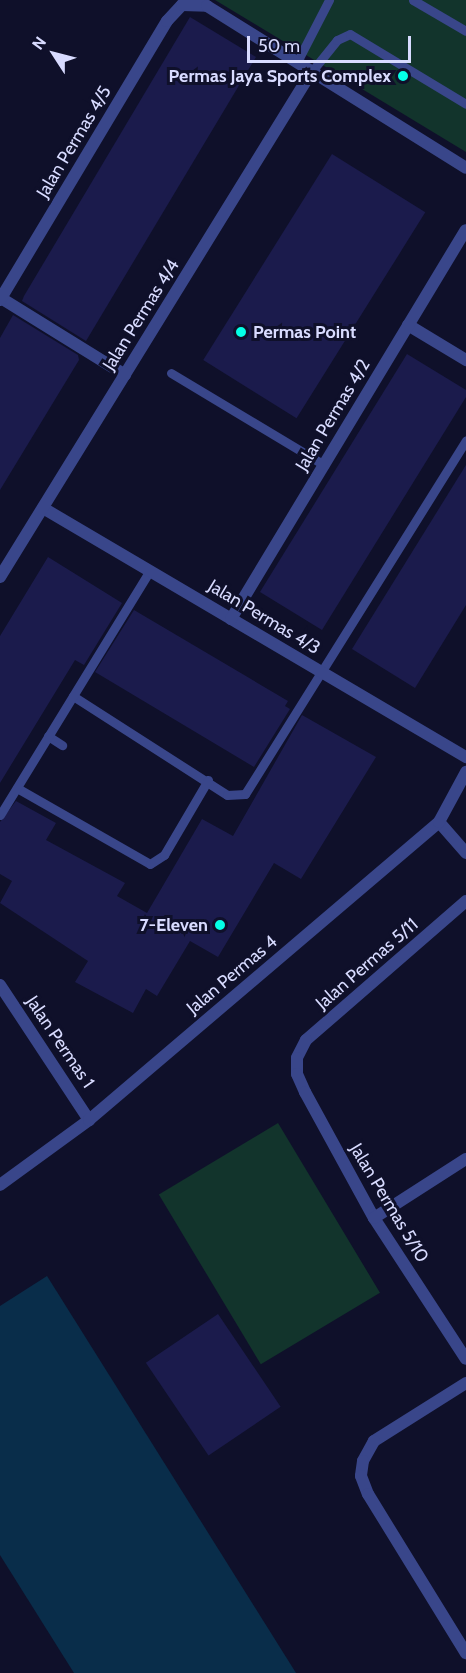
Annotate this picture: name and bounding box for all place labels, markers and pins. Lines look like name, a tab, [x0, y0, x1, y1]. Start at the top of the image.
place label: Permas Jaya Sports Complex	[169, 65, 391, 87]
marker: Permas Jaya Sports Complex	[396, 69, 410, 83]
place label: Permas Point	[253, 321, 356, 343]
marker: Permas Point	[234, 325, 248, 339]
place label: 7-Eleven	[140, 914, 208, 936]
marker: 7-Eleven	[213, 918, 227, 932]

